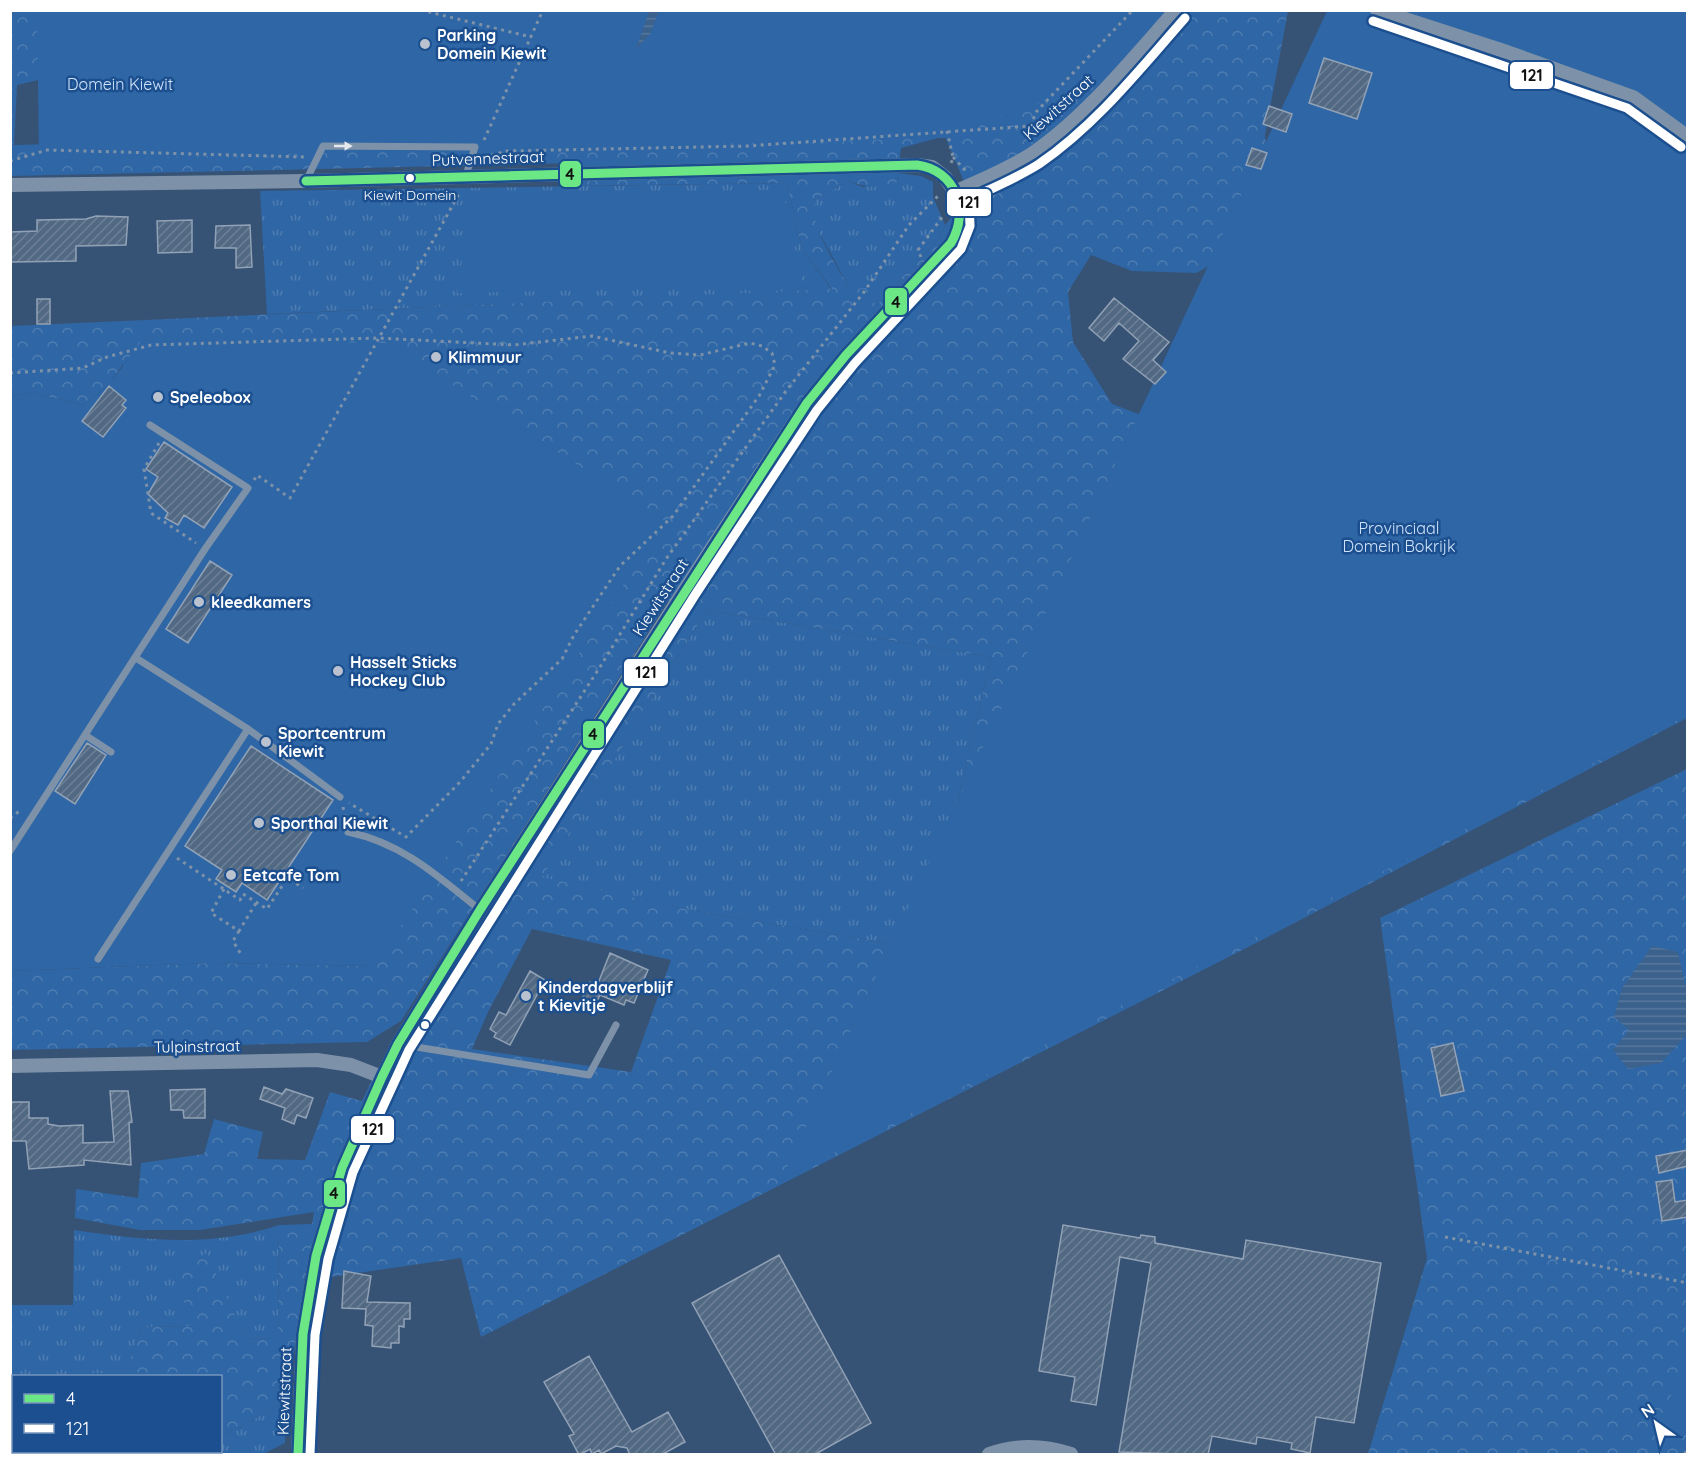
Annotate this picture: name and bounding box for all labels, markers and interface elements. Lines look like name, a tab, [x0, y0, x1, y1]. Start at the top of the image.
place label: Parking Domein Kiewit	[437, 25, 547, 63]
marker: Parking Domein Kiewit	[418, 37, 432, 51]
line badge: 121	[1509, 61, 1554, 90]
text: 121	[1521, 65, 1543, 85]
street label: Kiewitstraat	[1018, 70, 1098, 144]
park label: Domein Kiewit	[67, 74, 173, 94]
one-way arrow	[333, 141, 352, 151]
street label: Putvennestraat	[431, 146, 545, 170]
line badge: 4	[559, 160, 582, 188]
text: 4	[565, 164, 575, 184]
marker: Kiewit Domein	[404, 172, 416, 184]
place label: Kiewit Domein	[364, 186, 456, 204]
line badge: 121	[946, 188, 992, 217]
text: 121	[958, 192, 980, 212]
line badge: 4	[884, 287, 908, 316]
text: 4	[891, 292, 901, 312]
place label: Klimmuur	[448, 347, 522, 367]
marker: Klimmuur	[429, 350, 443, 364]
place label: Speleobox	[170, 387, 251, 407]
marker: Speleobox	[151, 390, 165, 404]
park label: Provinciaal Domein Bokrijk	[1342, 518, 1456, 556]
street label: Kiewitstraat	[628, 555, 692, 639]
place label: kleedkamers	[211, 592, 311, 612]
marker: kleedkamers	[192, 595, 206, 609]
place label: Hasselt Sticks Hockey Club	[350, 652, 457, 690]
line badge: 121	[623, 658, 669, 687]
text: 121	[635, 662, 657, 682]
marker: Hasselt Sticks Hockey Club	[331, 664, 345, 678]
line badge: 4	[582, 720, 605, 749]
place label: Sportcentrum Kiewit	[278, 723, 386, 761]
text: 4	[588, 724, 598, 744]
marker: Sportcentrum Kiewit	[259, 735, 273, 749]
place label: Sporthal Kiewit	[271, 813, 389, 833]
marker: Sporthal Kiewit	[252, 816, 266, 830]
place label: Eetcafe Tom	[243, 865, 340, 885]
marker: Eetcafe Tom	[224, 868, 238, 882]
place label: Kinderdagverblijf t Kievitje	[538, 977, 673, 1015]
marker: Kinderdagverblijf t Kievitje	[519, 989, 533, 1003]
unlabelled marker	[419, 1019, 431, 1031]
street label: Tulpinstraat	[153, 1035, 241, 1057]
line badge: 121	[350, 1115, 395, 1144]
text: 121	[362, 1119, 384, 1139]
line badge: 4	[323, 1179, 346, 1208]
text: 4	[329, 1183, 339, 1203]
street label: Kiewitstraat	[272, 1347, 296, 1435]
legend	[12, 1375, 222, 1453]
text: 4	[66, 1387, 76, 1410]
north arrow	[1626, 1393, 1686, 1453]
text: N	[1637, 1399, 1658, 1422]
text: 121	[66, 1417, 89, 1440]

